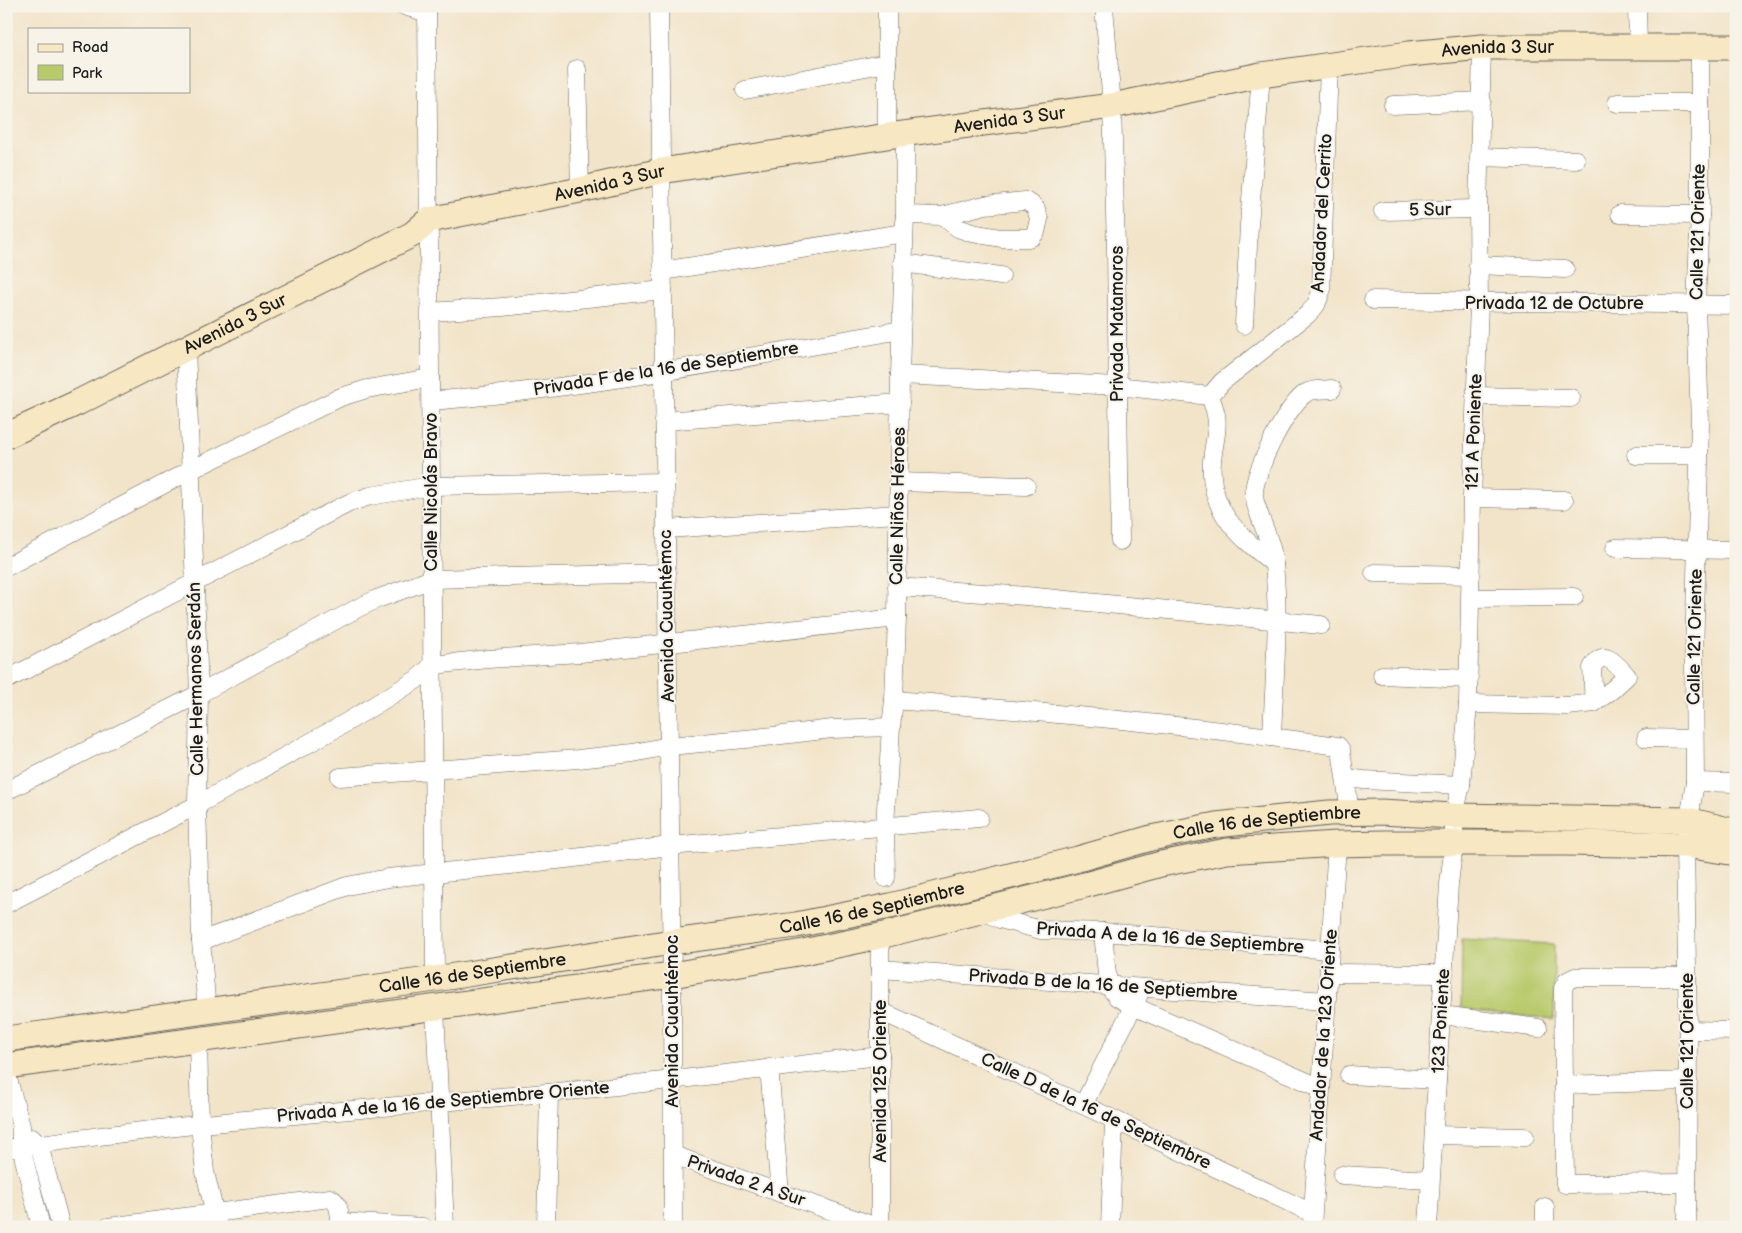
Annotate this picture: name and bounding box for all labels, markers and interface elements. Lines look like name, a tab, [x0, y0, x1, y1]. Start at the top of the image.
legend	[28, 28, 190, 92]
street label: Avenida 3 Sur	[1440, 37, 1554, 61]
text: Road	[72, 38, 108, 57]
text: Park	[72, 64, 103, 83]
street label: Avenida 3 Sur	[952, 102, 1067, 138]
street label: Andador del Cerrito	[1307, 133, 1337, 293]
street label: Avenida 3 Sur	[553, 160, 666, 205]
street label: Calle 121 Oriente	[1686, 163, 1710, 300]
street label: 5 Sur	[1409, 199, 1452, 221]
street label: Privada Matamoros	[1107, 246, 1128, 402]
street label: Avenida 3 Sur	[180, 289, 290, 358]
street label: Privada 12 de Octubre	[1464, 293, 1644, 314]
street label: Privada F de la 16 de Septiembre	[532, 338, 800, 400]
street label: 121 A Poniente	[1461, 373, 1487, 491]
street label: Calle Nicolás Bravo	[421, 412, 442, 572]
street label: Calle Niños Héroes	[886, 427, 910, 585]
street label: Avenida Cuauhtémoc	[655, 529, 679, 703]
street label: Calle 121 Oriente	[1683, 568, 1707, 705]
street label: Calle Hermanos Serdán	[184, 582, 208, 776]
street label: Calle 16 de Septiembre	[1171, 802, 1361, 844]
street label: Calle 16 de Septiembre	[778, 877, 967, 938]
street label: Privada A de la 16 de Septiembre	[1035, 918, 1305, 958]
street label: Andador de la 123 Oriente	[1306, 928, 1342, 1142]
street label: Avenida Cuauhtémoc	[662, 935, 683, 1107]
street label: Calle 16 de Septiembre	[377, 948, 568, 997]
street label: Privada B de la 16 de Septiembre	[968, 965, 1239, 1005]
street label: 123 Poniente	[1428, 968, 1454, 1074]
street label: Calle 121 Oriente	[1677, 972, 1698, 1109]
street label: Avenida 125 Oriente	[870, 999, 891, 1163]
street label: Calle D de la 16 de Septiembre	[978, 1048, 1215, 1174]
street label: Privada A de la 16 de Septiembre Oriente	[276, 1077, 611, 1127]
street label: Privada 2 A Sur	[684, 1151, 808, 1211]

